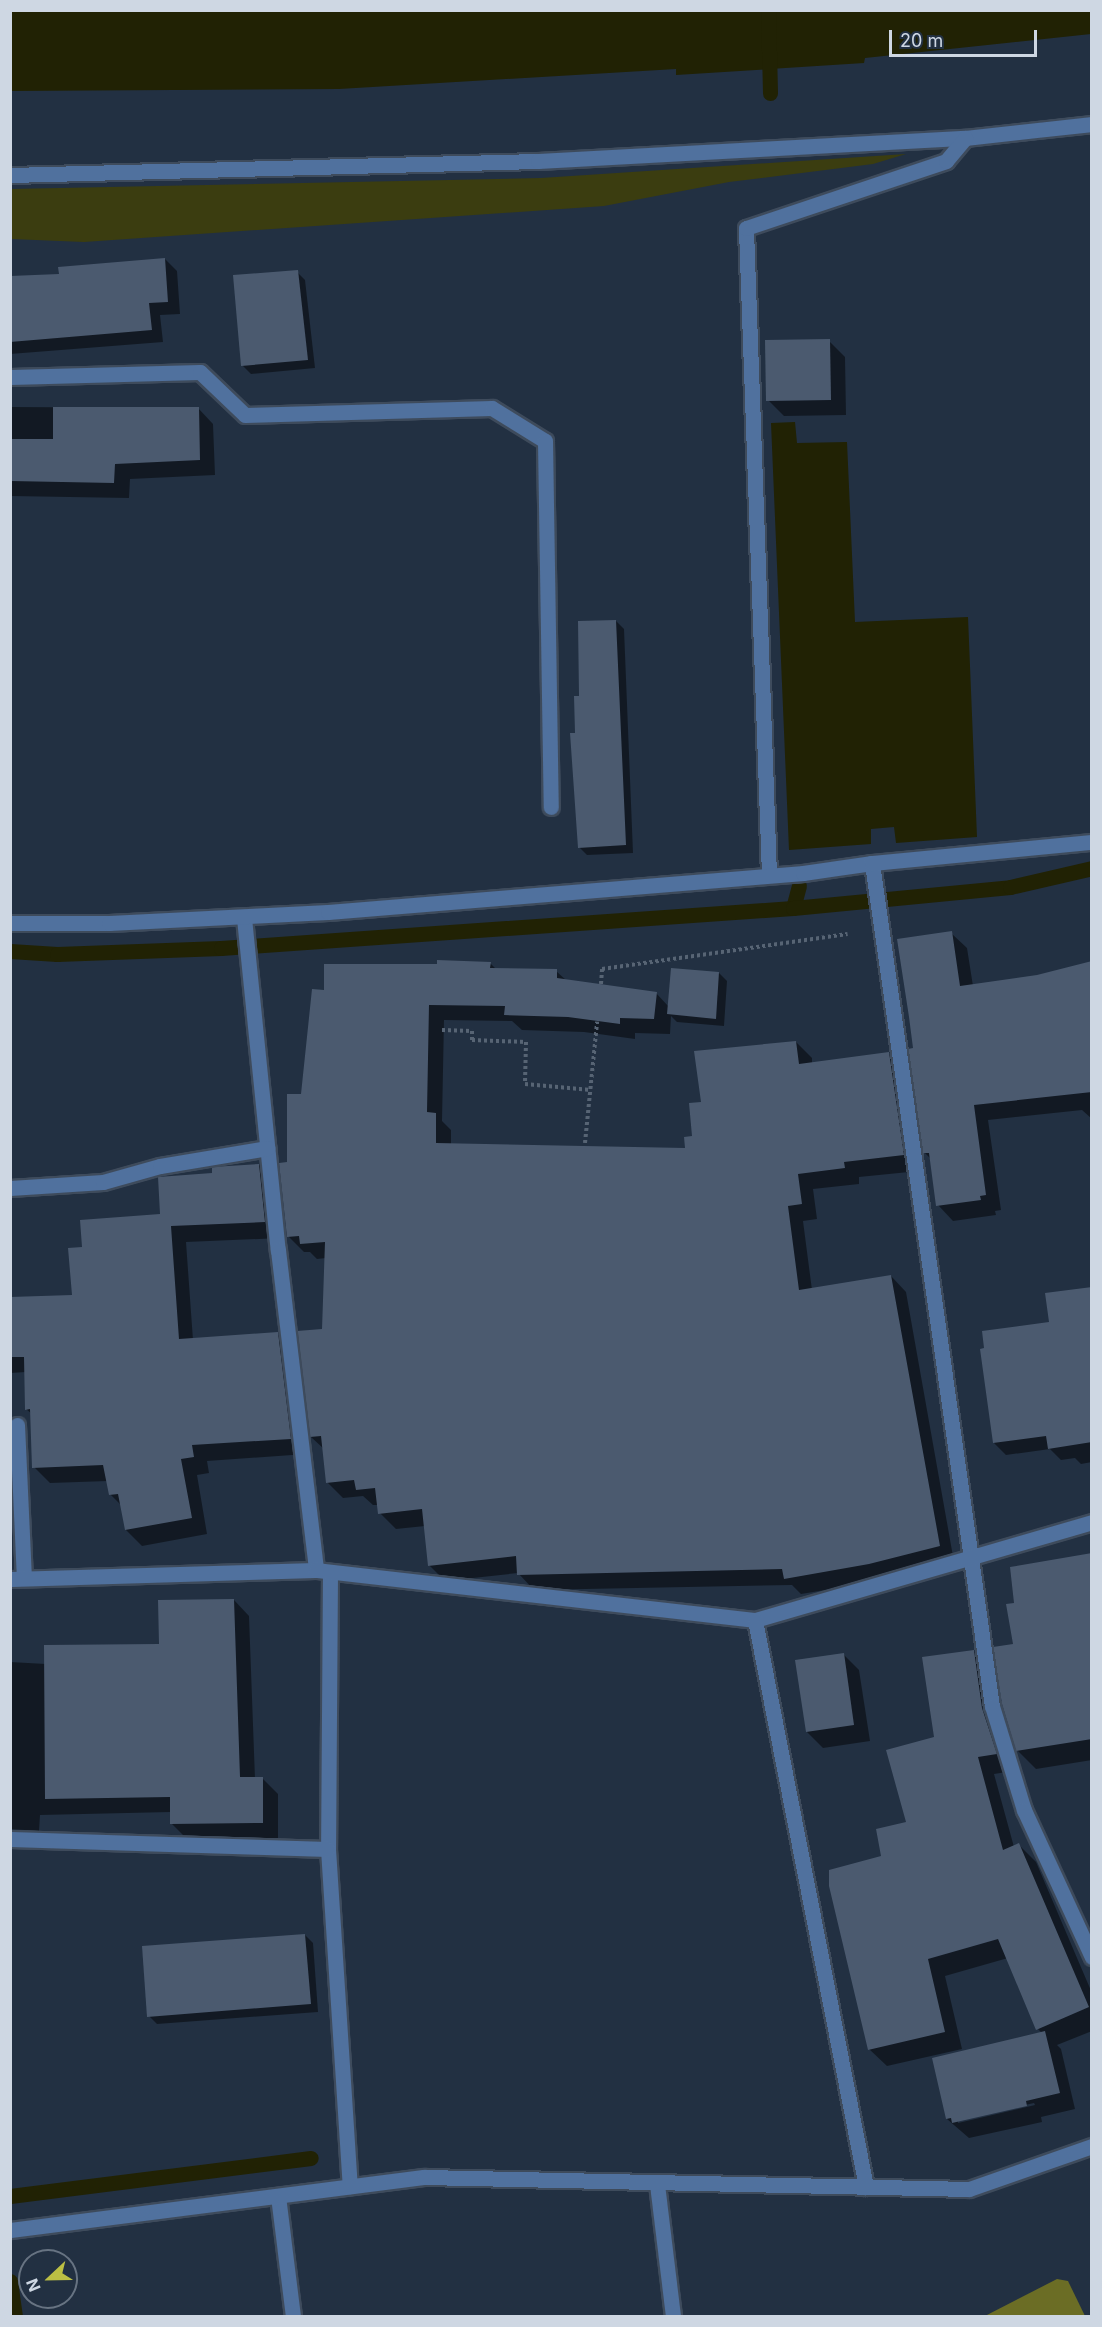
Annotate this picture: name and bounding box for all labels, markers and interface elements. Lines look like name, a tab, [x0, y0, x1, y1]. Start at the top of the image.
scale bar	[892, 18, 1040, 56]
text: 20 m	[900, 30, 943, 51]
north arrow	[18, 2249, 78, 2309]
text: N	[22, 2276, 45, 2294]

